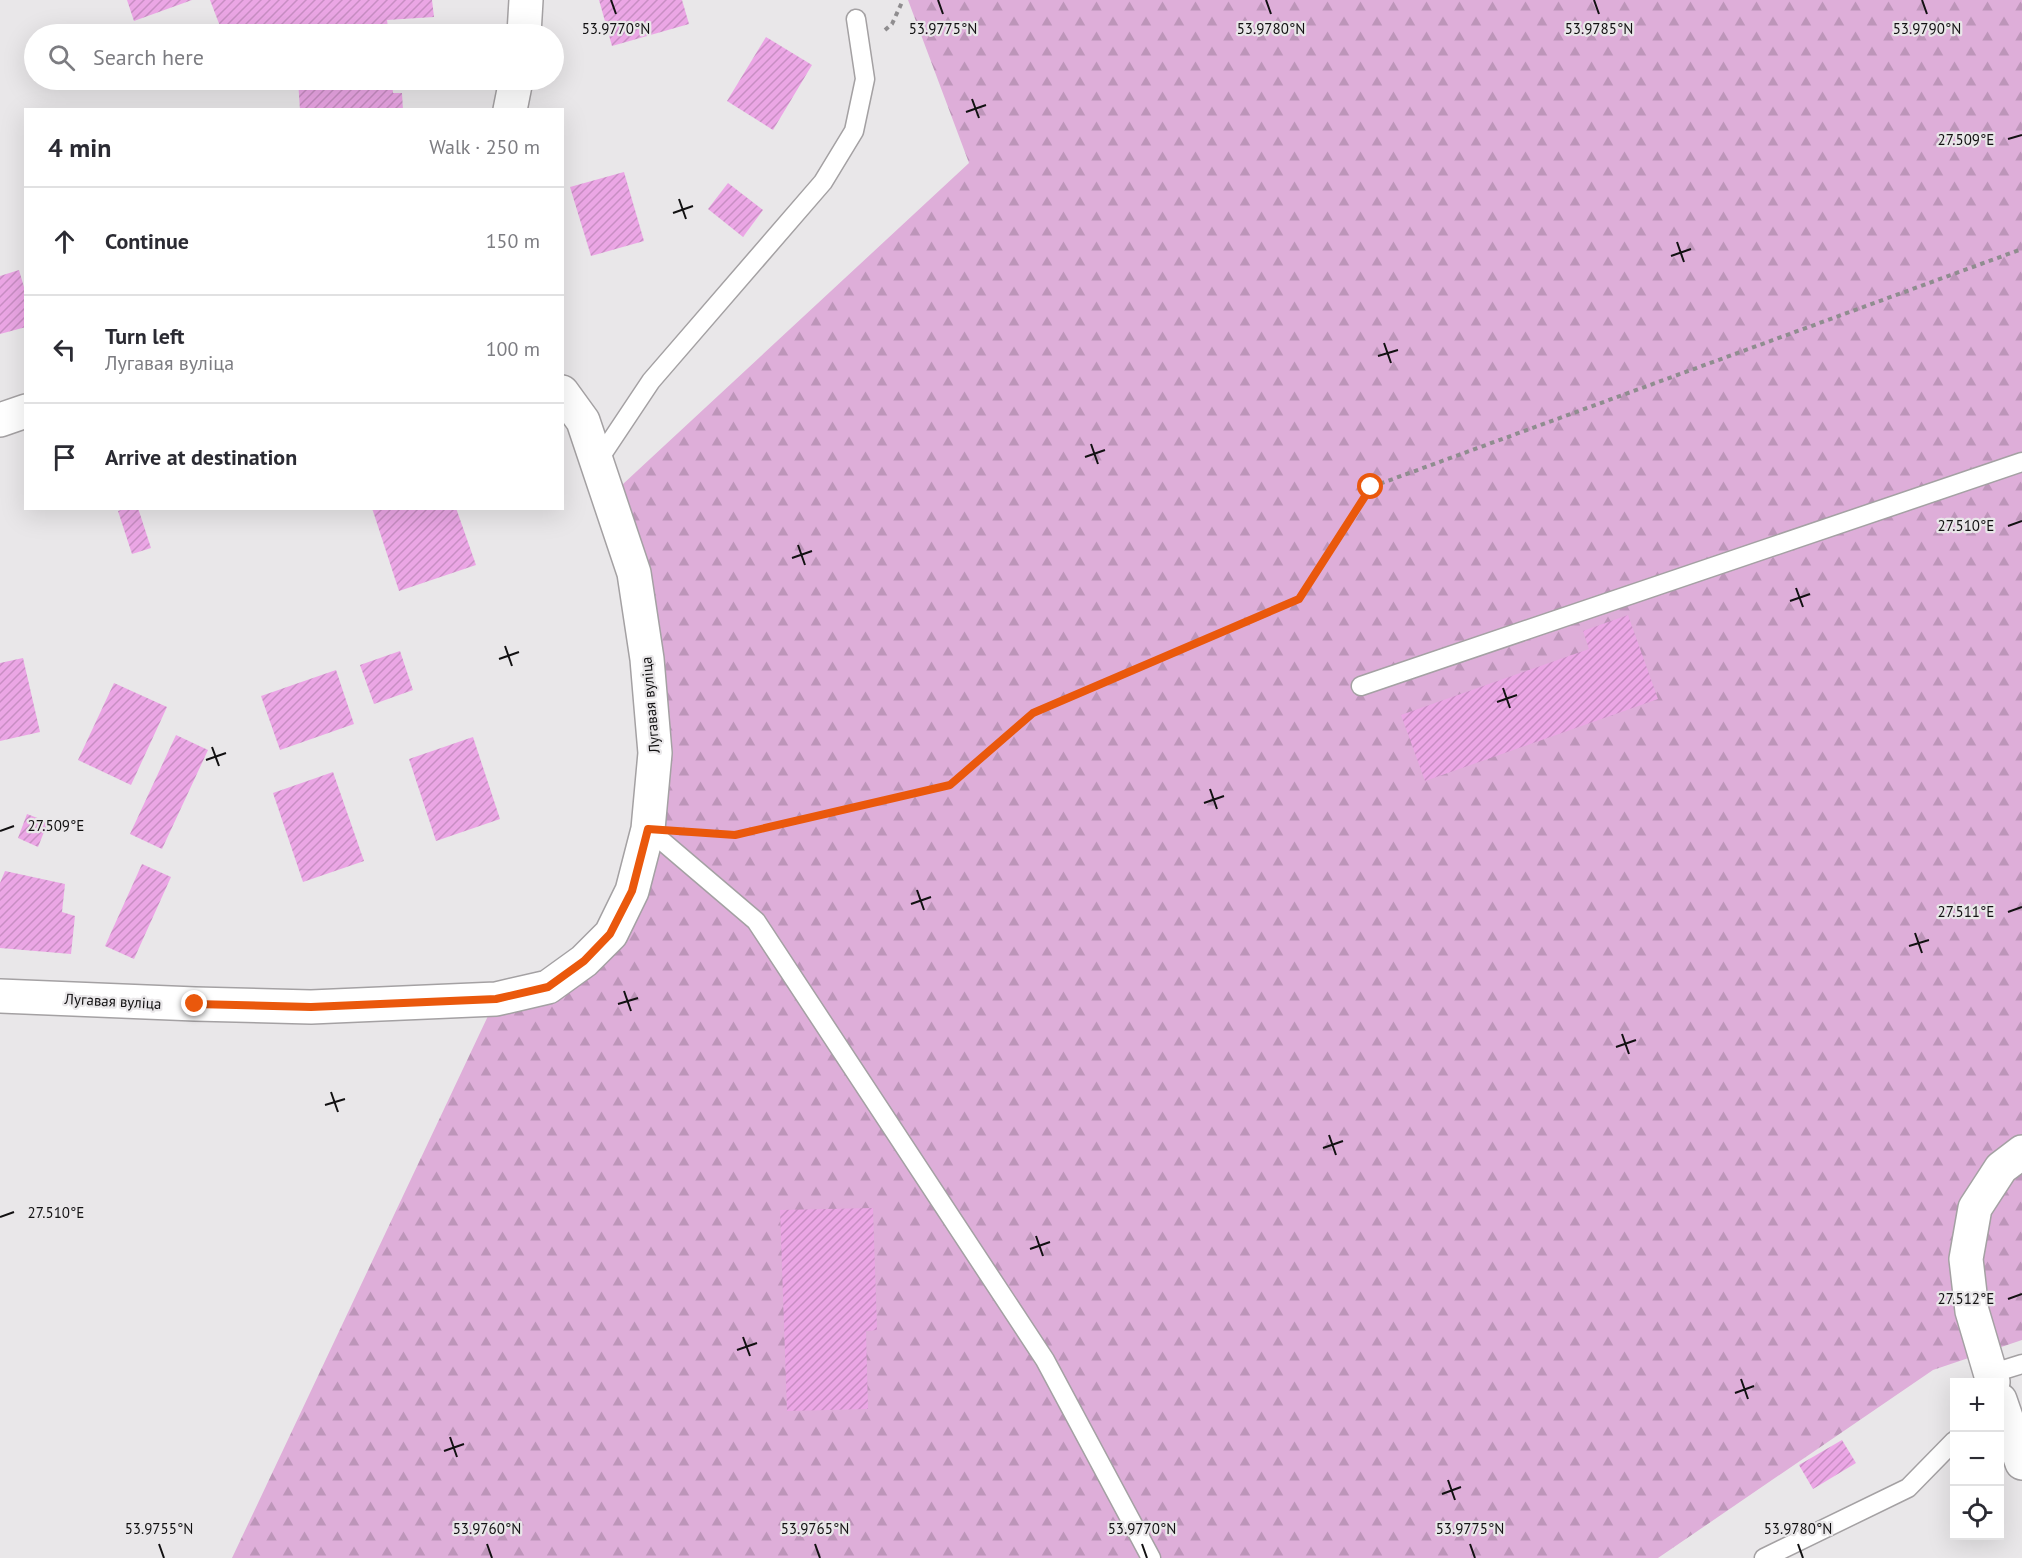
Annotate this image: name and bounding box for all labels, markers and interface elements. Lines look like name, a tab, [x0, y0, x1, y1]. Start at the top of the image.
text: 53.9770°N	[582, 19, 650, 38]
text: 53.9775°N	[909, 19, 977, 38]
text: 53.9780°N	[1237, 19, 1305, 38]
text: 53.9785°N	[1565, 19, 1633, 38]
text: 53.9790°N	[1893, 19, 1961, 38]
search box	[24, 24, 564, 90]
icon: search	[45, 41, 78, 74]
text: Search here	[93, 43, 204, 71]
text: 27.509°E	[1938, 130, 1994, 149]
text: 4 min	[48, 131, 111, 164]
text: Walk · 250 m	[429, 134, 540, 160]
icon: ahead	[48, 225, 81, 258]
text: Continue	[105, 227, 189, 255]
text: 150 m	[486, 228, 540, 254]
text: Turn left	[105, 322, 185, 350]
icon: left	[48, 333, 81, 366]
text: 100 m	[486, 336, 540, 362]
text: Лугавая вуліца	[105, 350, 234, 376]
icon: arrive	[48, 441, 81, 474]
text: Arrive at destination	[105, 443, 297, 471]
route start	[1357, 473, 1383, 499]
text: 27.510°E	[1938, 516, 1994, 535]
street label: Лугавая вуліца	[636, 656, 664, 755]
text: 27.509°E	[28, 816, 84, 835]
text: 27.511°E	[1938, 902, 1994, 921]
street label: Лугавая вуліца	[63, 989, 162, 1013]
route end	[181, 990, 207, 1016]
text: 27.510°E	[28, 1203, 84, 1222]
text: 27.512°E	[1938, 1289, 1994, 1308]
map controls	[1950, 1378, 2004, 1540]
button: +	[1950, 1378, 2004, 1432]
button: −	[1950, 1432, 2004, 1486]
button: locate	[1950, 1486, 2004, 1540]
text: 53.9755°N	[125, 1519, 193, 1538]
text: 53.9760°N	[453, 1519, 521, 1538]
text: 53.9765°N	[781, 1519, 849, 1538]
text: 53.9770°N	[1108, 1519, 1176, 1538]
text: 53.9775°N	[1436, 1519, 1504, 1538]
text: 53.9780°N	[1764, 1519, 1832, 1538]

